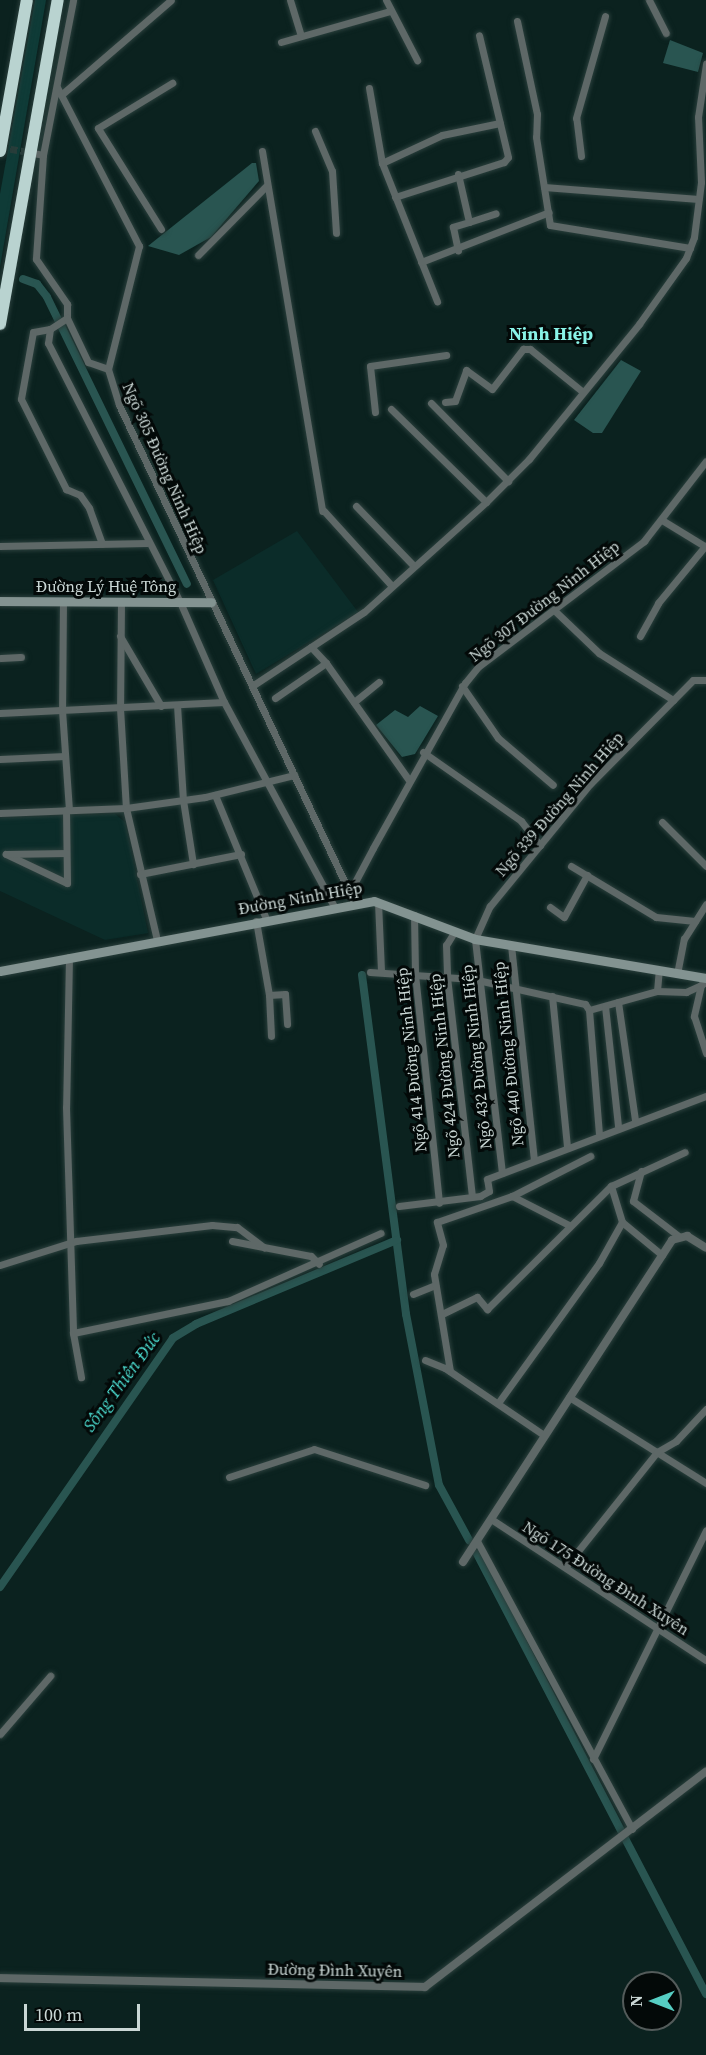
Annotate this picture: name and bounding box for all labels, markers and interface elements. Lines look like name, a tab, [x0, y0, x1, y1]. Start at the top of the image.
district label: Ninh Hiệp	[509, 323, 593, 345]
street label: Ngõ 305 Đường Ninh Hiệp	[119, 379, 211, 557]
street label: Ngõ 307 Đường Ninh Hiệp	[465, 536, 623, 666]
street label: Đường Lý Huệ Tông	[36, 576, 176, 596]
street label: Ngõ 339 Đường Ninh Hiệp	[491, 728, 627, 880]
street label: Đường Ninh Hiệp	[237, 878, 363, 918]
street label: Ngõ 440 Đường Ninh Hiệp	[489, 961, 527, 1147]
street label: Ngõ 432 Đường Ninh Hiệp	[457, 964, 495, 1150]
street label: Ngõ 414 Đường Ninh Hiệp	[392, 967, 430, 1153]
street label: Ngõ 424 Đường Ninh Hiệp	[425, 973, 463, 1159]
water label: Sông Thiên Đức	[79, 1328, 165, 1436]
street label: Ngõ 175 Đường Đình Xuyên	[519, 1517, 693, 1639]
street label: Đường Đình Xuyên	[267, 1959, 403, 1981]
north arrow	[622, 1971, 682, 2031]
scale bar	[27, 1992, 142, 2030]
text: N	[625, 1995, 647, 2007]
text: 100 m	[35, 2002, 82, 2027]

